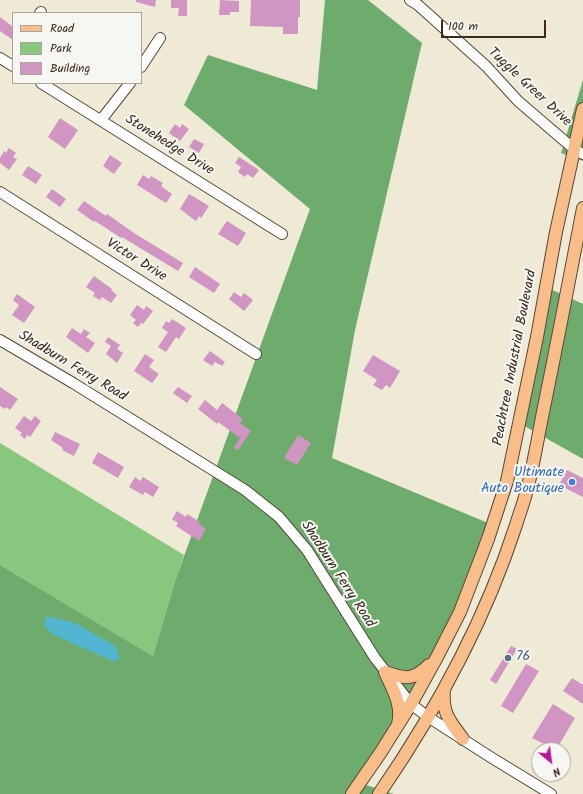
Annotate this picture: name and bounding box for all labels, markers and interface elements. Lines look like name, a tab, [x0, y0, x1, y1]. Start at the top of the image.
legend	[12, 12, 142, 84]
scale bar	[443, 12, 548, 38]
text: 100 m	[448, 17, 478, 36]
text: Road	[50, 19, 74, 38]
text: Park	[50, 39, 72, 58]
street label: Tuggle Greer Drive	[484, 45, 574, 131]
text: Building	[50, 59, 90, 78]
street label: Stonehedge Drive	[122, 112, 216, 180]
street label: Victor Drive	[103, 236, 169, 286]
street label: Peachtree Industrial Boulevard	[491, 269, 541, 447]
street label: Shadburn Ferry Road	[15, 328, 129, 406]
place label: Ultimate Auto Boutique	[481, 466, 564, 498]
marker: Ultimate Auto Boutique	[567, 477, 577, 487]
street label: Shadburn Ferry Road	[296, 519, 378, 631]
place label: 76	[516, 650, 530, 666]
marker: 76	[503, 653, 513, 663]
north arrow	[531, 742, 571, 782]
text: N	[549, 762, 564, 781]

